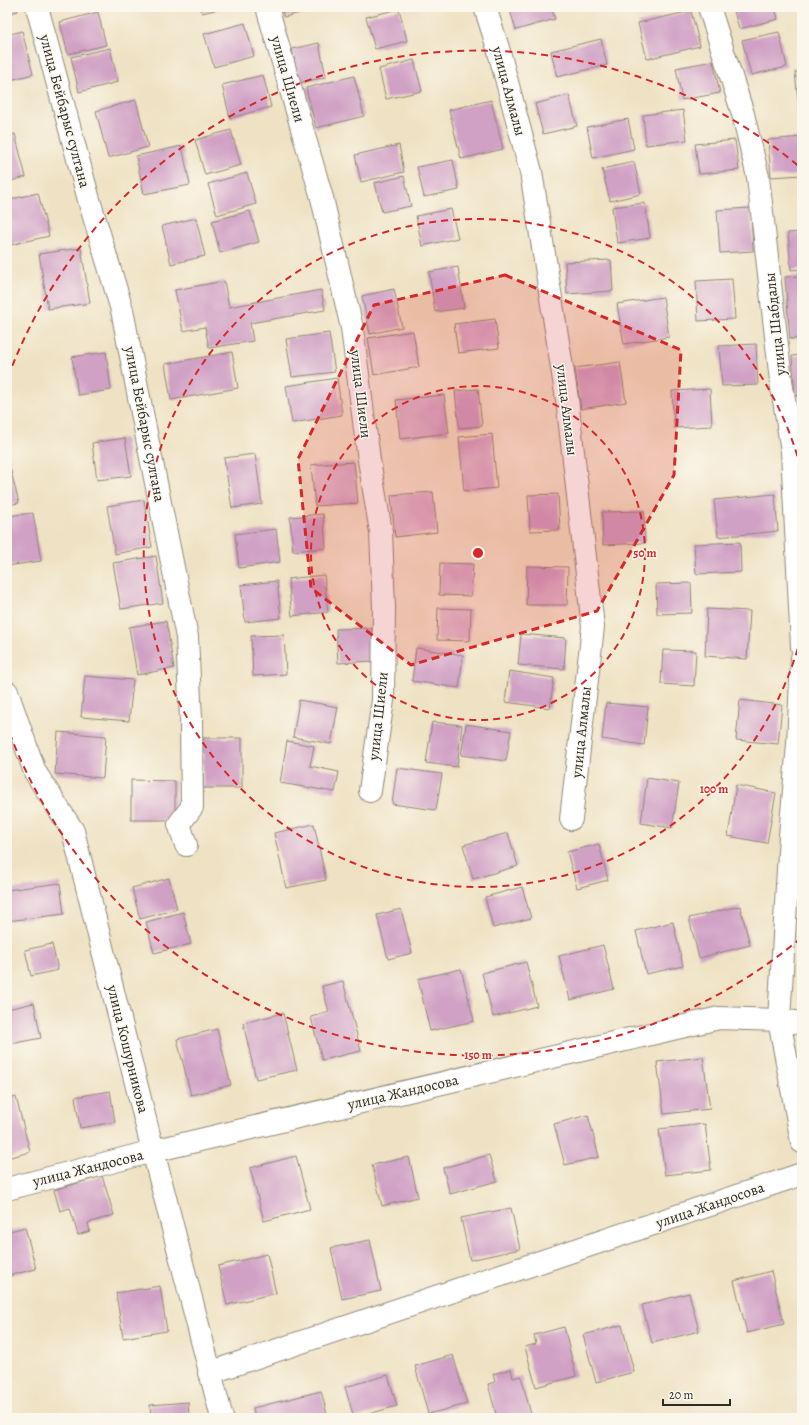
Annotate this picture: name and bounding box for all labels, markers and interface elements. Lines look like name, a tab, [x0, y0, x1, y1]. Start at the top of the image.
street label: улица Бейбарыс султана	[35, 31, 95, 190]
street label: улица Шиели	[266, 33, 310, 125]
street label: улица Алмалы	[487, 43, 531, 138]
street label: улица Шабдалы	[760, 271, 790, 377]
street label: улица Бейбарыс султана	[120, 344, 170, 504]
street label: улица Шиели	[346, 348, 376, 440]
street label: улица Алмалы	[551, 362, 583, 457]
text: 50 m	[633, 545, 657, 561]
centre of rings	[471, 546, 485, 560]
street label: улица Шиели	[363, 671, 393, 762]
street label: улица Алмалы	[566, 685, 596, 780]
text: 100 m	[700, 781, 728, 797]
street label: улица Кошурникова	[102, 982, 154, 1115]
text: 150 m	[464, 1047, 492, 1063]
street label: улица Жандосова	[345, 1069, 461, 1115]
street label: улица Жандосова	[30, 1145, 145, 1192]
street label: улица Жандосова	[652, 1177, 767, 1233]
scale bar	[663, 1381, 730, 1407]
text: 20 m	[669, 1387, 693, 1403]

